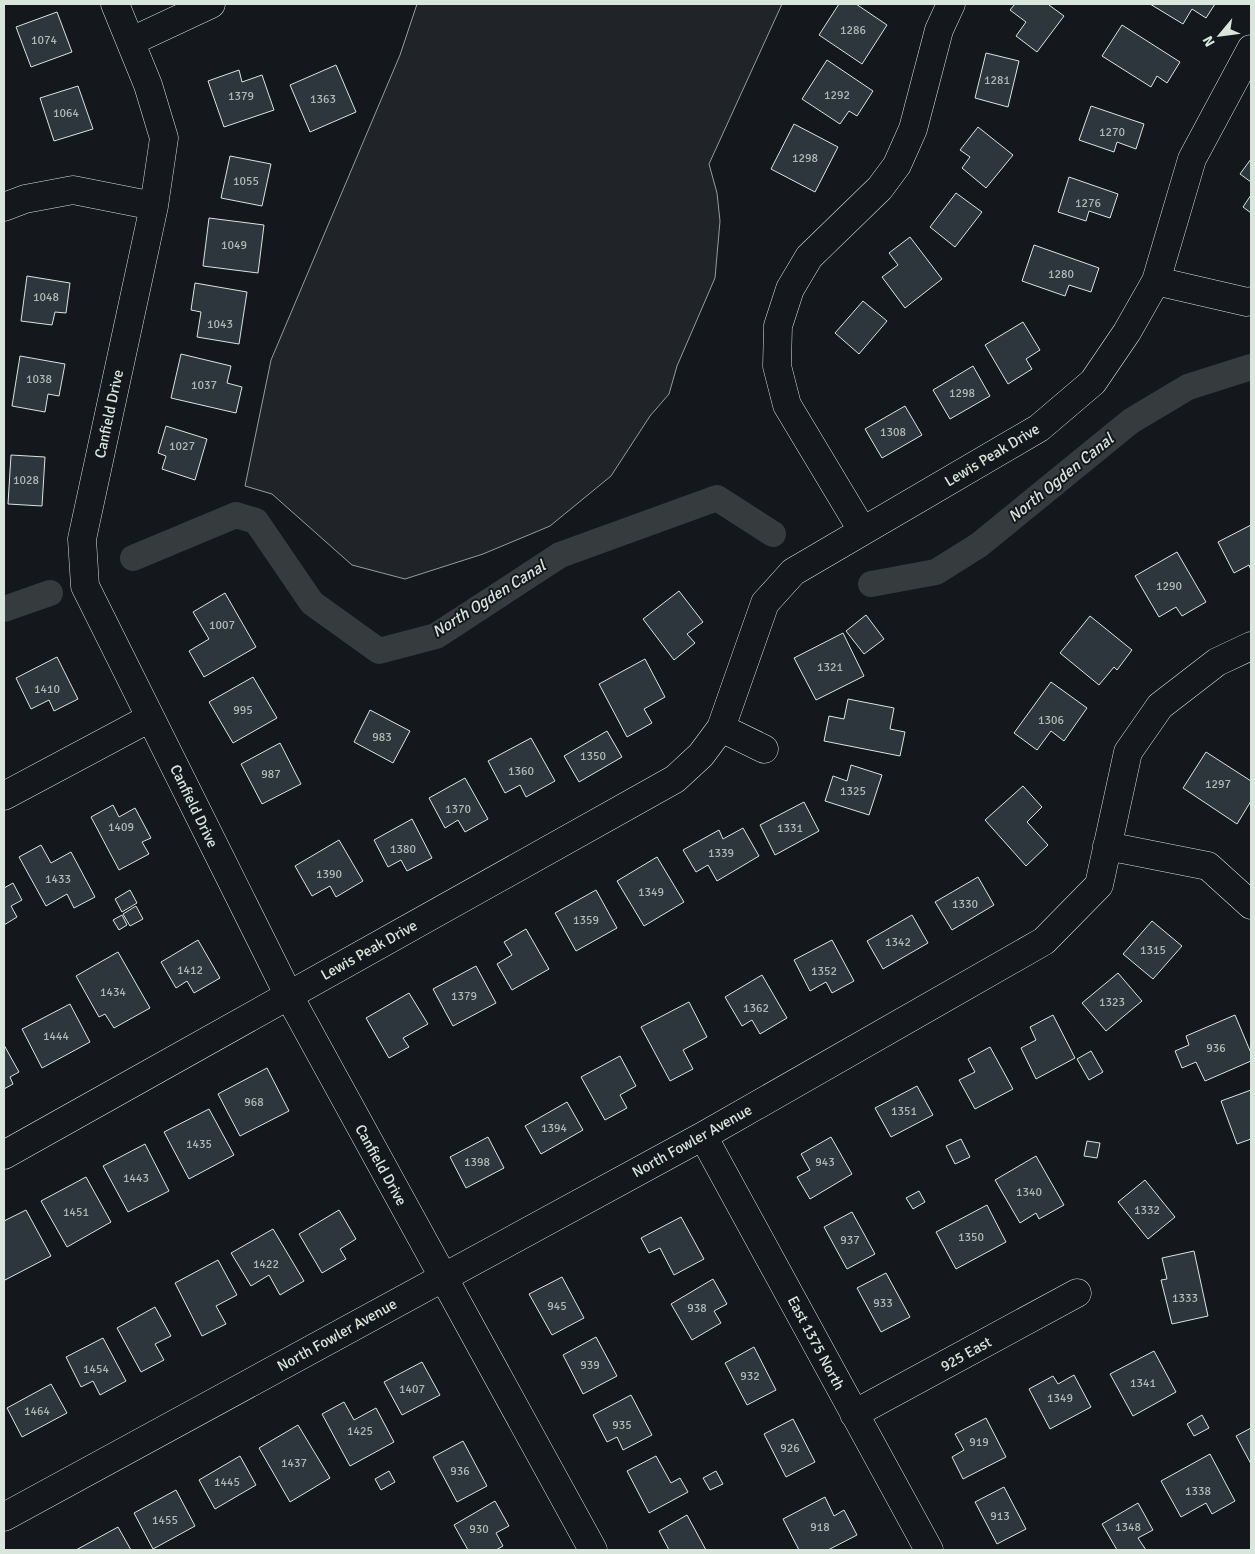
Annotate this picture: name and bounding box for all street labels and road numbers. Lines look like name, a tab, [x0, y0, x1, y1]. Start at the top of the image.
street label: Canfield Drive	[91, 368, 127, 460]
street label: Lewis Peak Drive	[941, 420, 1043, 490]
street label: Canfield Drive	[166, 762, 222, 850]
street label: Lewis Peak Drive	[318, 916, 420, 984]
street label: North Fowler Avenue	[629, 1101, 755, 1181]
street label: Canfield Drive	[351, 1121, 411, 1209]
street label: East 1375 North	[784, 1293, 848, 1393]
street label: North Fowler Avenue	[274, 1295, 400, 1375]
street label: 925 East	[937, 1333, 995, 1375]

